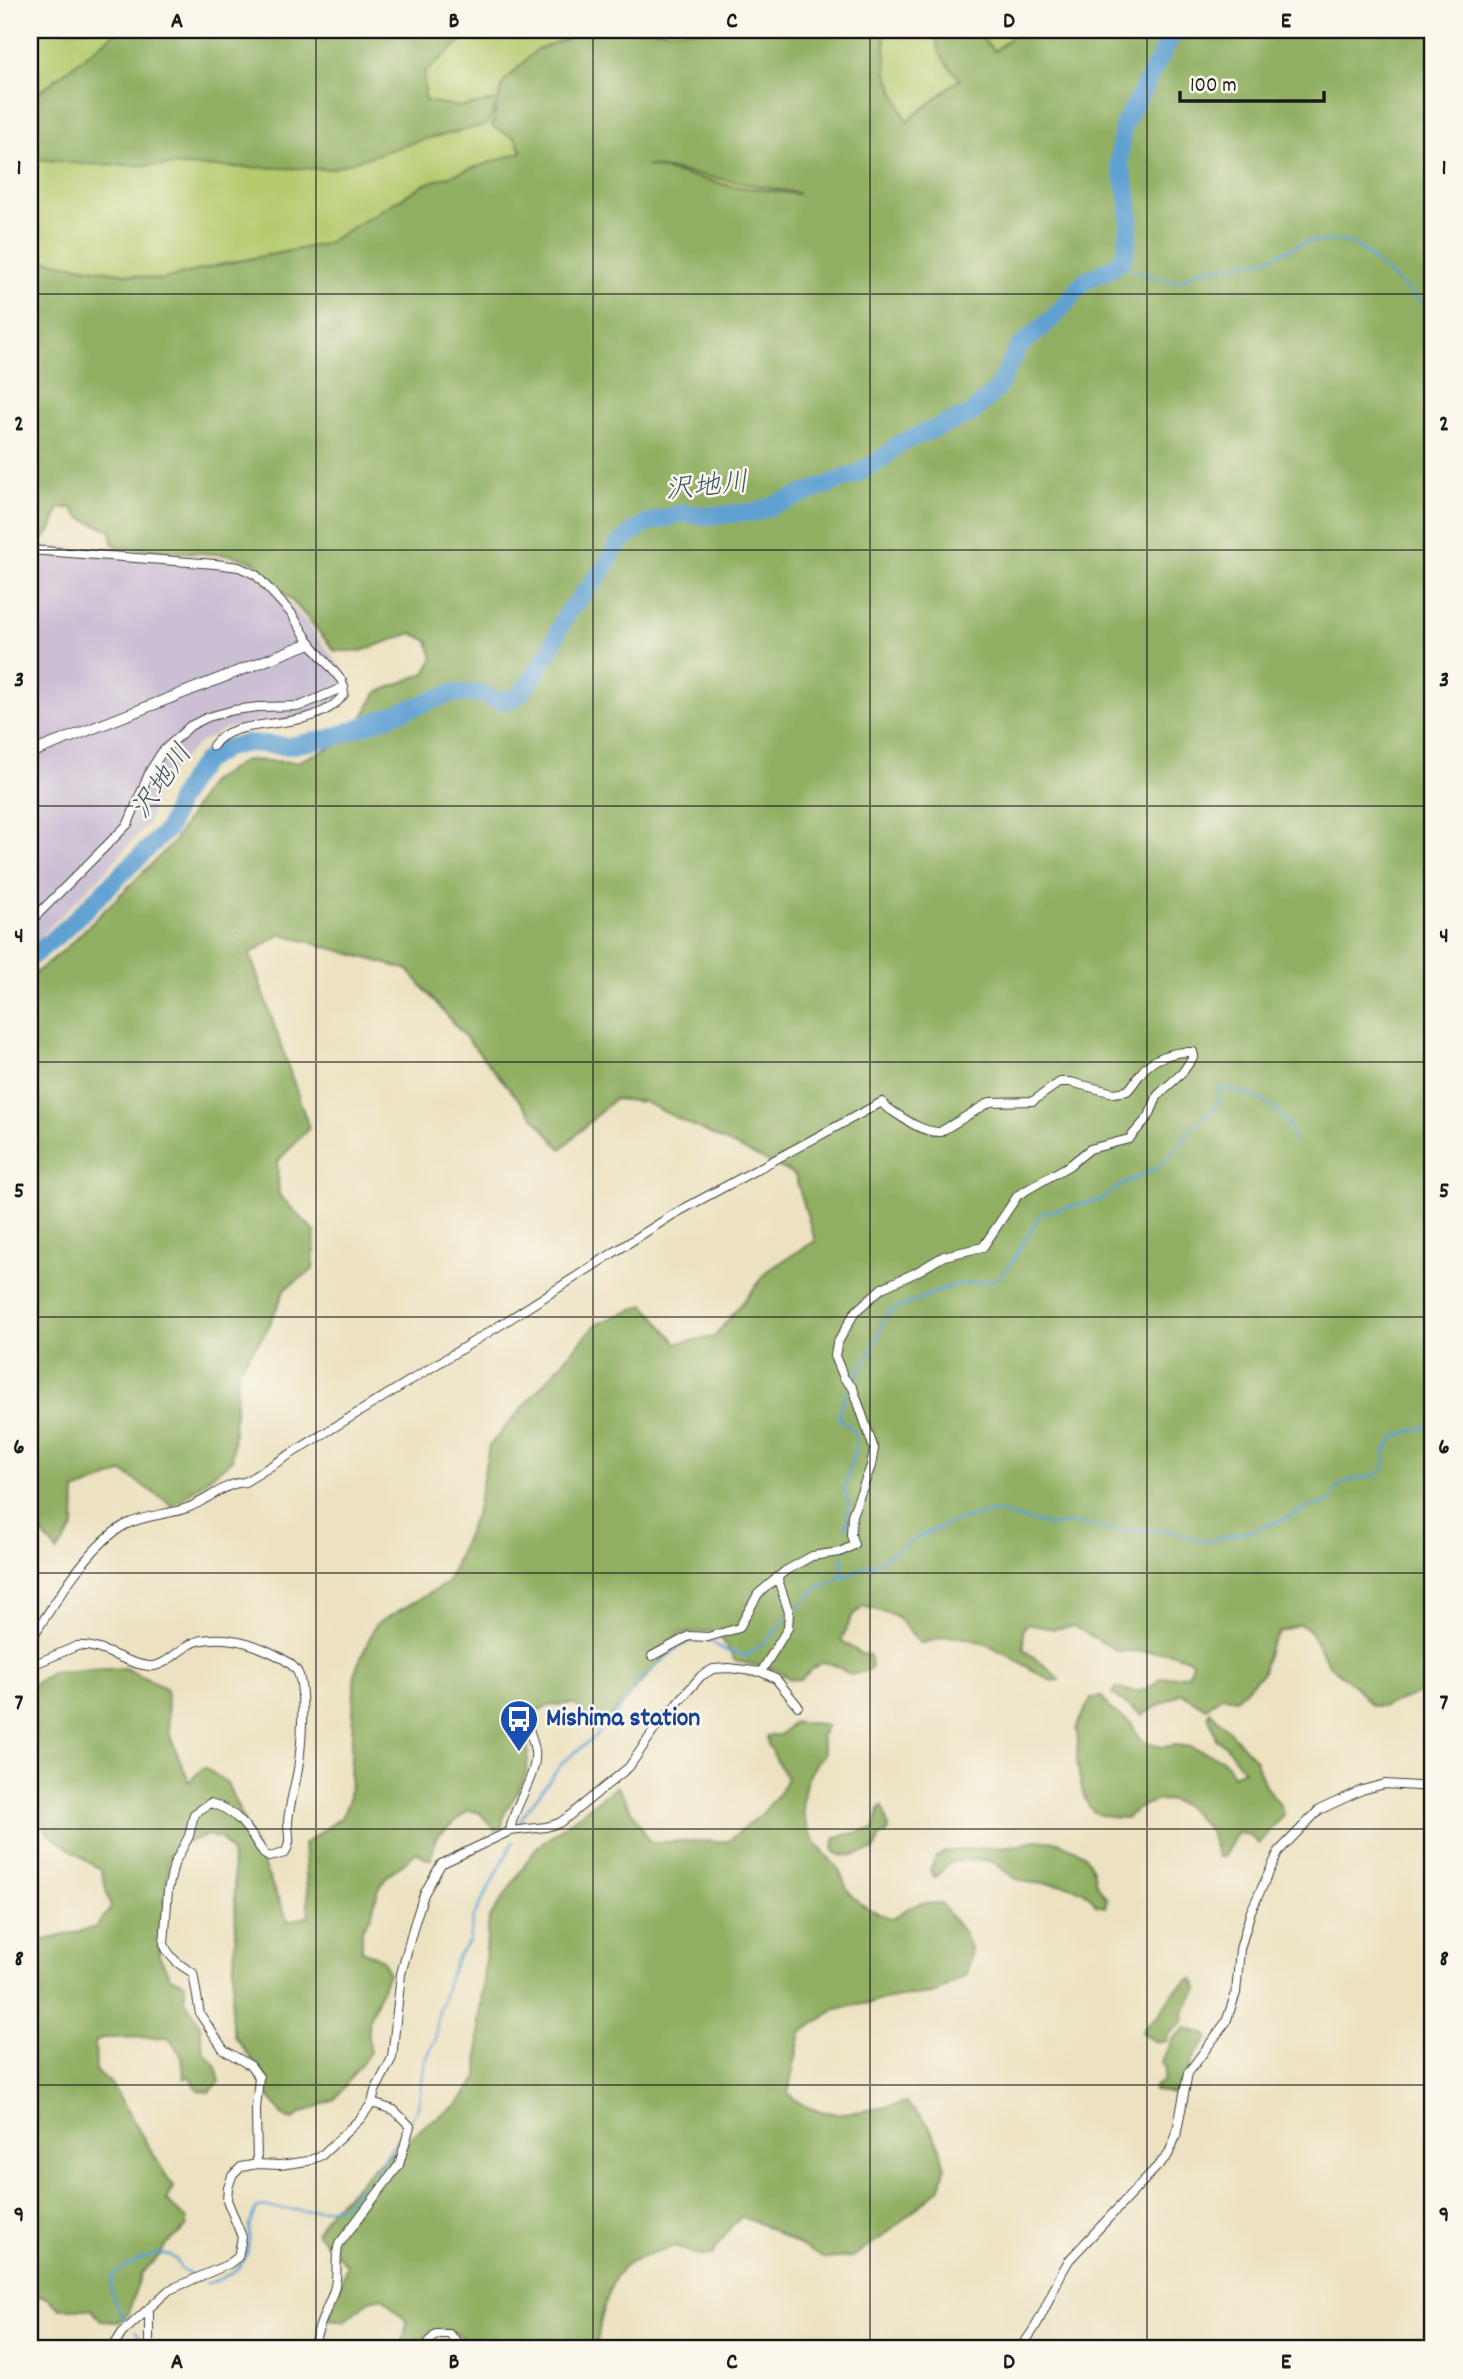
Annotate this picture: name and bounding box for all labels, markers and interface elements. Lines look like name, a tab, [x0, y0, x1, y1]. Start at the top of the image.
text: A	[171, 6, 183, 39]
text: B	[449, 6, 460, 39]
text: C	[726, 6, 738, 39]
text: D	[1003, 6, 1015, 39]
text: E	[1281, 6, 1292, 39]
scale bar	[1180, 60, 1323, 104]
text: 100 m	[1190, 72, 1237, 102]
text: 1	[16, 153, 22, 186]
text: 1	[1441, 153, 1447, 186]
text: 2	[14, 409, 24, 442]
text: 2	[1439, 409, 1449, 442]
water label: 沢地川	[663, 465, 751, 513]
text: 3	[14, 665, 24, 698]
text: 3	[1439, 665, 1449, 698]
water label: 沢地川	[124, 737, 204, 829]
text: 4	[14, 921, 24, 954]
text: 4	[1439, 921, 1449, 954]
text: 5	[14, 1176, 24, 1209]
text: 5	[1439, 1176, 1449, 1209]
text: 6	[13, 1432, 25, 1465]
text: 6	[1438, 1432, 1450, 1465]
text: 7	[15, 1688, 24, 1721]
text: 7	[1440, 1688, 1449, 1721]
bus stop icon: Mishima station	[498, 1698, 540, 1753]
place label: Mishima station	[546, 1701, 700, 1738]
text: 8	[14, 1944, 24, 1977]
text: 8	[1439, 1944, 1449, 1977]
text: 9	[14, 2200, 24, 2233]
text: 9	[1439, 2200, 1449, 2233]
text: A	[171, 2347, 183, 2379]
text: B	[449, 2347, 460, 2379]
text: C	[726, 2347, 738, 2379]
text: D	[1003, 2347, 1015, 2379]
text: E	[1281, 2347, 1292, 2379]

